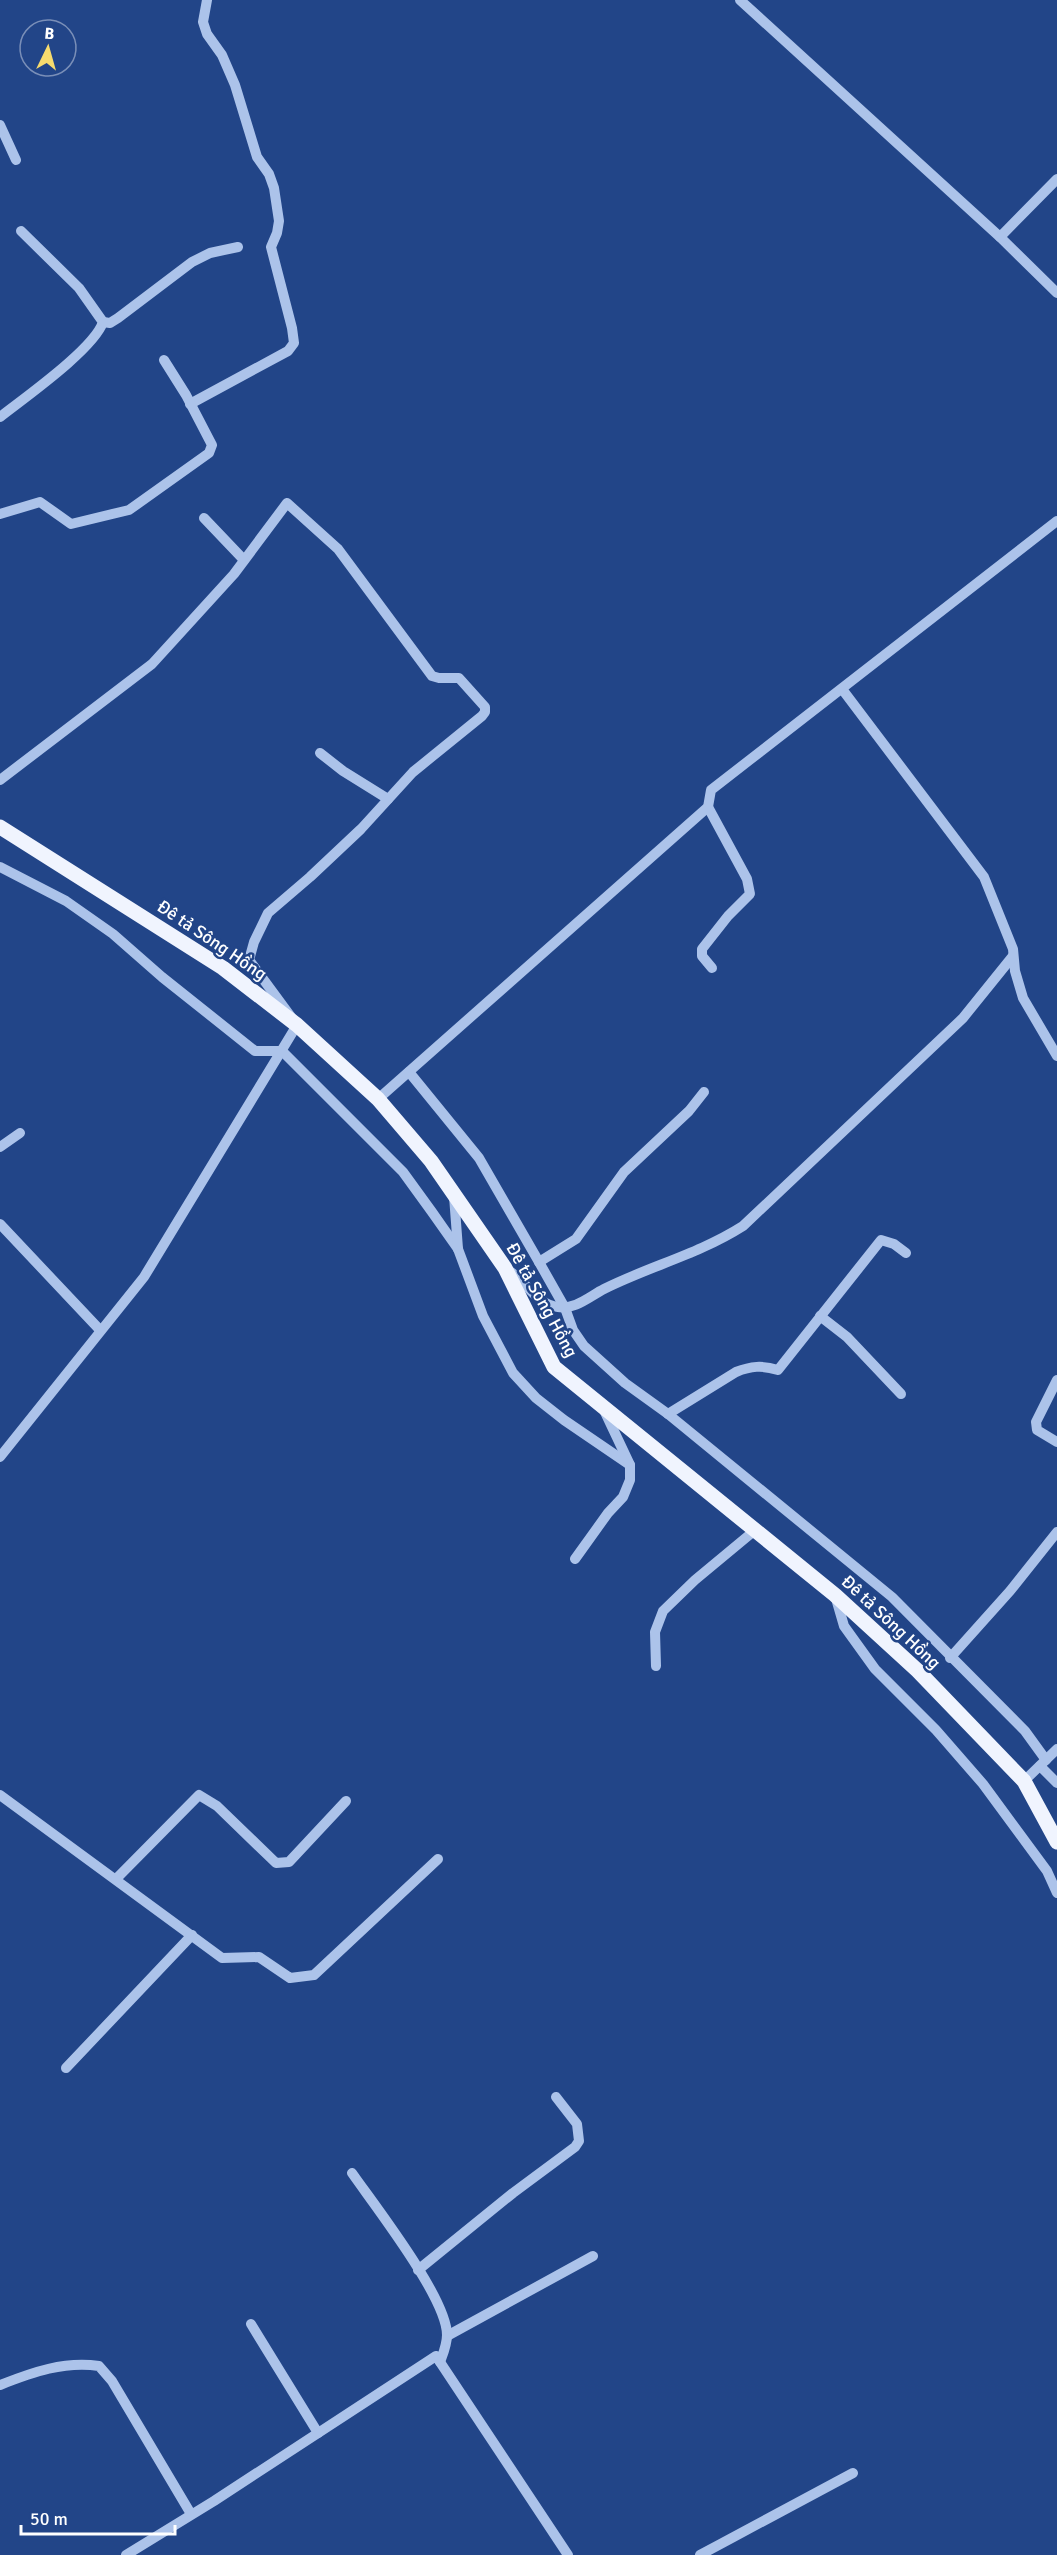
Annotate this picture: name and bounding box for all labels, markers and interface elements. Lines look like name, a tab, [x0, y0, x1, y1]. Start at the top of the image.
north arrow	[18, 18, 78, 78]
text: B	[43, 24, 55, 44]
street label: Đê tả Sông Hồng	[153, 895, 271, 985]
street label: Đê tả Sông Hồng	[501, 1239, 583, 1361]
street label: Đê tả Sông Hồng	[837, 1570, 945, 1674]
scale bar	[21, 2498, 176, 2536]
text: 50 m	[30, 2508, 68, 2530]

